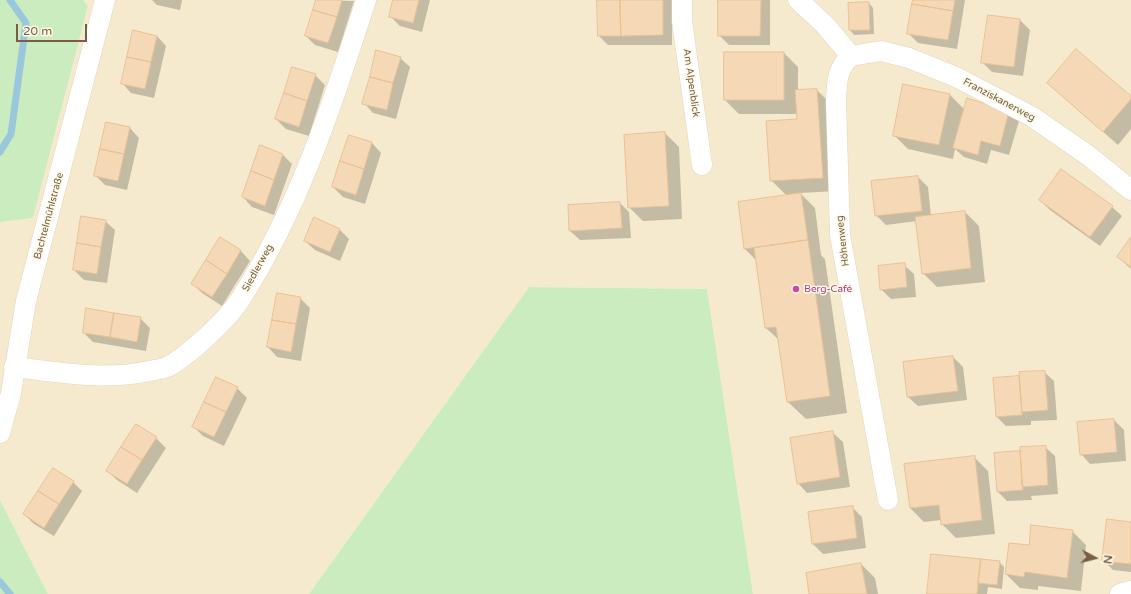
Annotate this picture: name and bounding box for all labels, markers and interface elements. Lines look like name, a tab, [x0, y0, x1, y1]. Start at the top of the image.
scale bar	[18, 16, 89, 42]
text: 20 m	[23, 24, 52, 38]
street label: Am Alpenblick	[680, 48, 702, 118]
street label: Franziskanerweg	[961, 76, 1037, 124]
street label: Bachtelmühlstraße	[32, 171, 66, 261]
street label: Höhenweg	[834, 215, 852, 267]
street label: Siedlerweg	[240, 242, 276, 294]
place label: Berg-Café	[804, 283, 852, 295]
marker: Berg-Café	[791, 284, 801, 294]
north arrow	[1075, 538, 1115, 578]
text: N	[1100, 554, 1114, 565]

